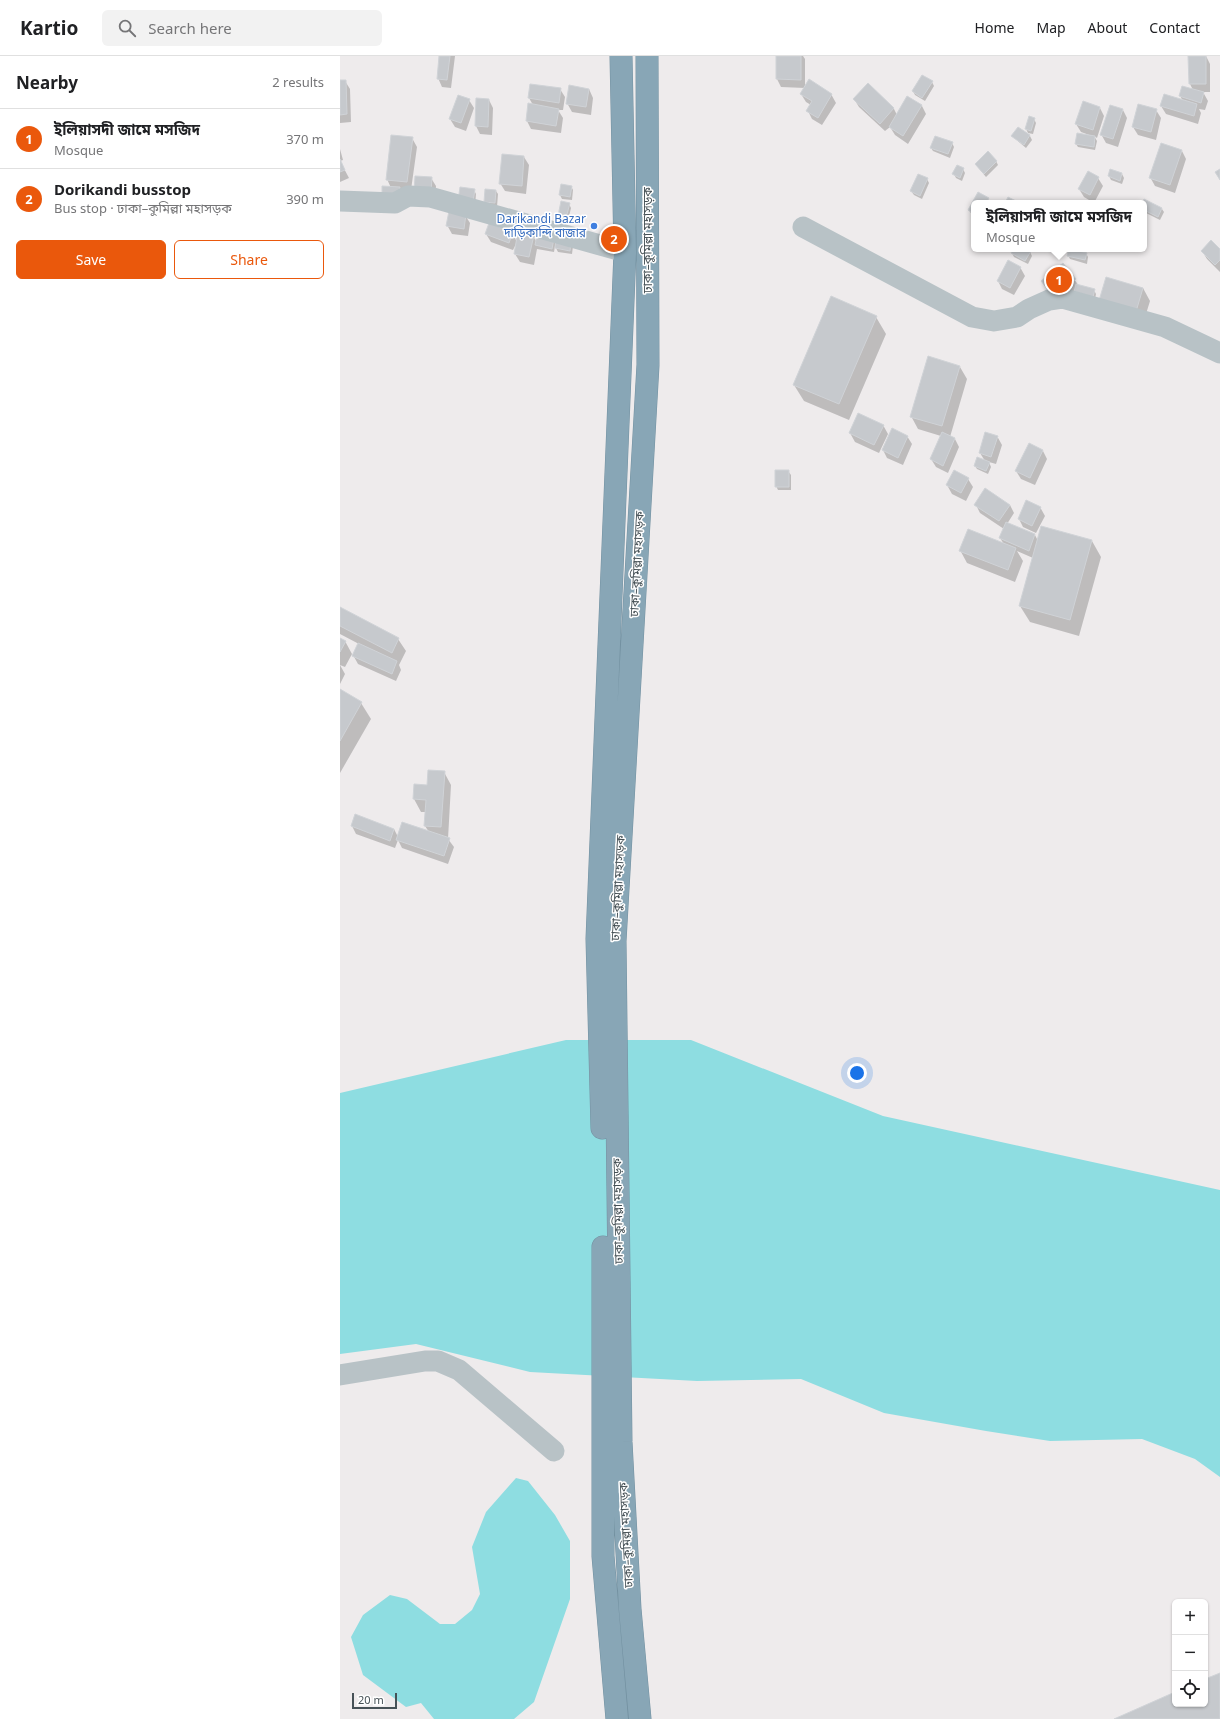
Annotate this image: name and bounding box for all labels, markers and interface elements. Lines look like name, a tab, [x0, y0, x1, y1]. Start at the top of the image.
search box	[102, 10, 382, 46]
text: Kartio	[20, 15, 78, 41]
icon: search	[116, 17, 138, 39]
text: Search here	[148, 18, 232, 38]
text: Home	[975, 18, 1014, 37]
text: Map	[1036, 18, 1066, 37]
text: About	[1088, 18, 1127, 37]
text: Contact	[1149, 18, 1200, 37]
text: Nearby	[16, 71, 78, 94]
text: 2 results	[272, 73, 324, 91]
text: ইলিয়াসদী জামে মসজিদ	[54, 119, 200, 139]
text: 1	[25, 130, 33, 148]
text: 370 m	[286, 130, 324, 148]
text: Mosque	[54, 141, 103, 159]
text: Dorikandi busstop	[54, 179, 191, 199]
street label: ঢাকা–কুমিল্লা মহাসড়ক	[639, 187, 656, 294]
text: 2	[25, 190, 33, 208]
text: 390 m	[286, 190, 324, 208]
text: Bus stop · ঢাকা–কুমিল্লা মহাসড়ক	[54, 199, 232, 217]
popup	[971, 200, 1147, 252]
text: ইলিয়াসদী জামে মসজিদ	[986, 206, 1132, 226]
place label: Darikandi Bazar দাড়িকান্দি বাজার	[496, 210, 587, 241]
marker: Darikandi Bazar দাড়িকান্দি বাজার	[589, 221, 599, 231]
pin: 2	[601, 224, 627, 254]
text: Mosque	[986, 228, 1035, 246]
button: Save	[16, 240, 166, 279]
button: Share	[174, 240, 324, 279]
pin: 1	[1046, 265, 1072, 295]
street label: ঢাকা–কুমিল্লা মহাসড়ক	[625, 510, 648, 618]
street label: ঢাকা–কুমিল্লা মহাসড়ক	[606, 834, 629, 942]
your location	[847, 1063, 867, 1083]
street label: ঢাকা–কুমিল্লা মহাসড়ক	[608, 1158, 627, 1265]
street label: ঢাকা–কুমিল্লা মহাসড়ক	[614, 1481, 637, 1589]
map controls	[1172, 1599, 1208, 1707]
button: +	[1172, 1599, 1208, 1635]
button: −	[1172, 1635, 1208, 1671]
button: locate	[1172, 1671, 1208, 1707]
scale bar	[352, 1691, 397, 1710]
text: 20 m	[358, 1692, 384, 1707]

